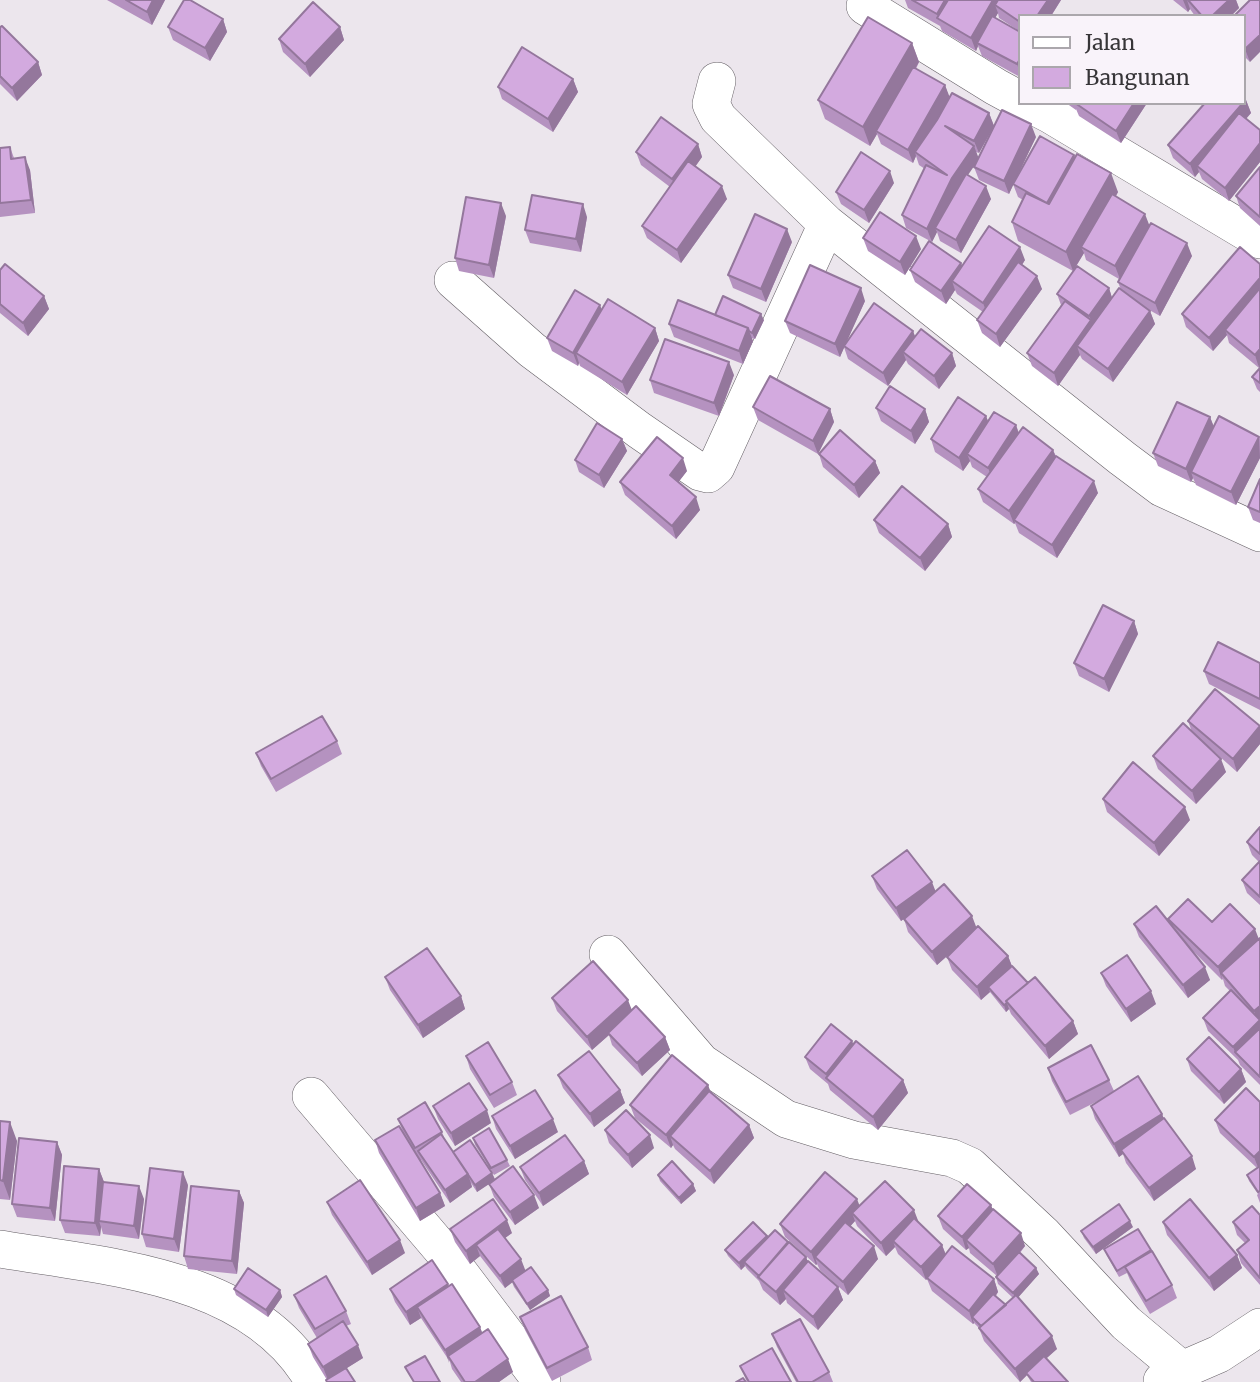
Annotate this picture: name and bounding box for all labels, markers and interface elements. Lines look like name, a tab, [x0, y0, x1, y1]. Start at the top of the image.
legend	[1018, 14, 1246, 105]
text: Jalan	[1085, 29, 1135, 56]
text: Bangunan	[1085, 64, 1190, 91]

